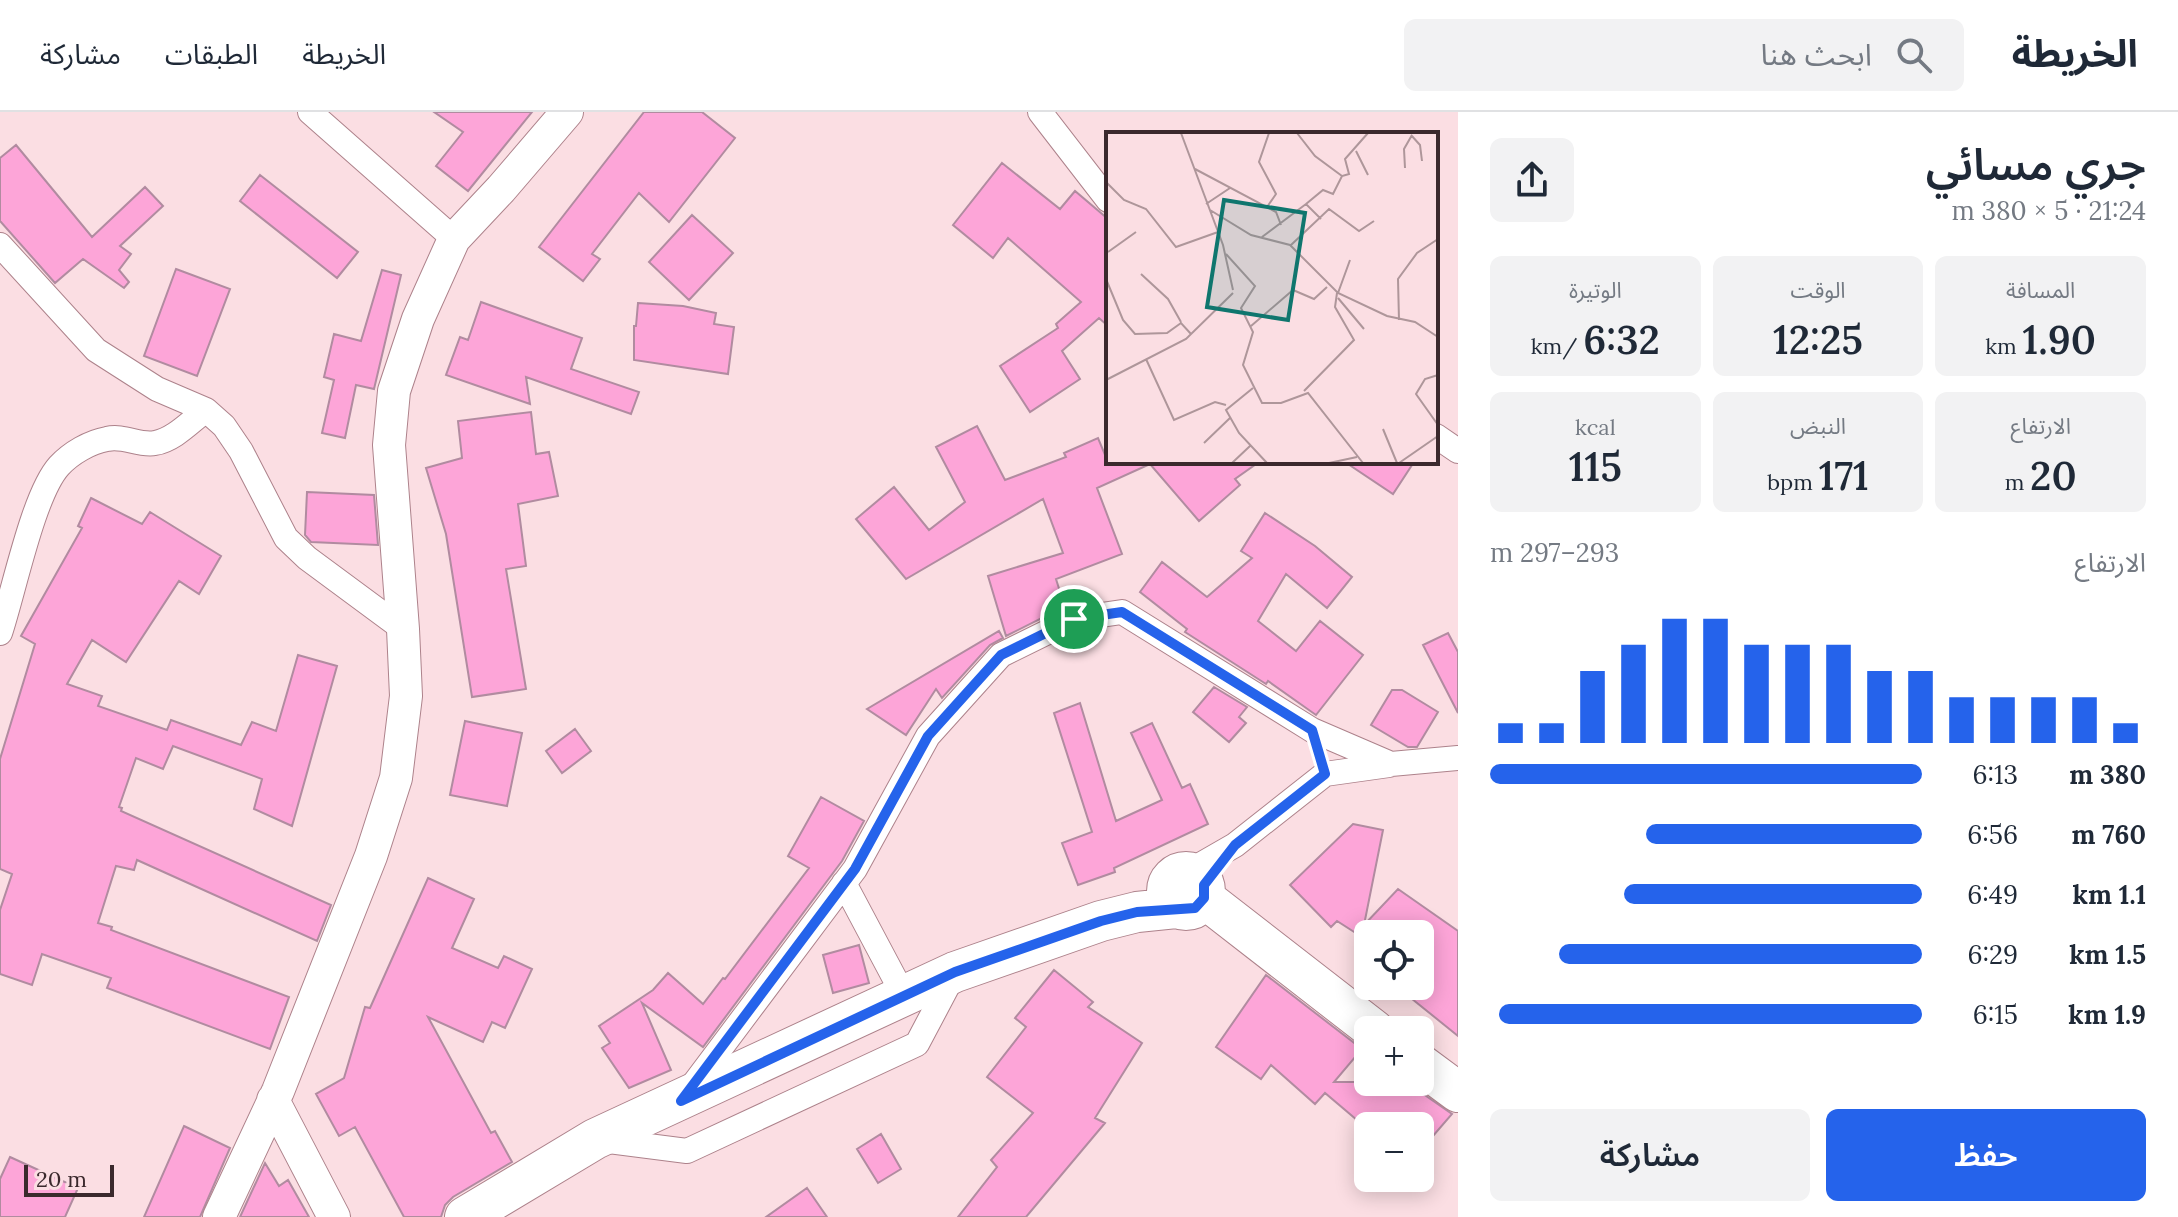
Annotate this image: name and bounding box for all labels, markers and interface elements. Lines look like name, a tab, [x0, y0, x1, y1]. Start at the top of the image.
search box	[1404, 19, 1964, 91]
text: الخريطة	[2012, 29, 2138, 77]
icon: search	[1892, 33, 1936, 77]
text: ابحث هنا	[1761, 35, 1872, 73]
text: مشاركة	[40, 36, 121, 72]
text: الطبقات	[165, 36, 258, 72]
text: الخريطة	[302, 36, 386, 72]
inset map	[1106, 132, 1438, 464]
text: جري مسائي	[1926, 136, 2146, 192]
button: share	[1490, 138, 1574, 222]
text: 21:24 · 5 × 380 m	[1951, 194, 2146, 227]
text: الوتيرة	[1569, 276, 1622, 304]
text: الوقت	[1790, 276, 1846, 304]
text: المسافة	[2006, 276, 2075, 304]
text: 6:32	[1583, 314, 1660, 365]
text: 12:25	[1773, 314, 1863, 365]
text: 1.90	[2023, 314, 2096, 365]
text: /km	[1531, 332, 1583, 360]
text: km	[1985, 332, 2023, 360]
text: النبض	[1790, 412, 1846, 440]
text: الارتفاع	[2010, 412, 2071, 440]
text: kcal	[1575, 413, 1616, 441]
text: 115	[1569, 441, 1622, 492]
text: 171	[1819, 450, 1869, 501]
text: 20	[2030, 450, 2077, 501]
text: bpm	[1767, 468, 1819, 496]
text: m	[2005, 468, 2030, 496]
text: 293–297 m	[1490, 536, 1619, 569]
text: الارتفاع	[2075, 546, 2146, 579]
pin	[1040, 585, 1108, 653]
icon: arrive	[1052, 597, 1096, 641]
text: 6:13	[1973, 758, 2018, 791]
text: 380 m	[2069, 758, 2146, 791]
text: 6:56	[1967, 818, 2018, 851]
text: 760 m	[2072, 818, 2146, 851]
text: 6:49	[1967, 878, 2018, 911]
text: 1.1 km	[2073, 878, 2146, 911]
map controls	[1354, 920, 1434, 1192]
button: locate	[1354, 920, 1434, 1000]
text: 6:29	[1967, 938, 2018, 971]
text: 1.5 km	[2069, 938, 2146, 971]
text: 6:15	[1973, 998, 2018, 1031]
text: 1.9 km	[2068, 998, 2146, 1031]
button: +	[1354, 1016, 1434, 1096]
button: مشاركة	[1490, 1109, 1810, 1201]
button: حفظ	[1826, 1109, 2146, 1201]
button: −	[1354, 1112, 1434, 1192]
scale bar	[24, 1161, 114, 1197]
text: 20 m	[36, 1165, 87, 1193]

